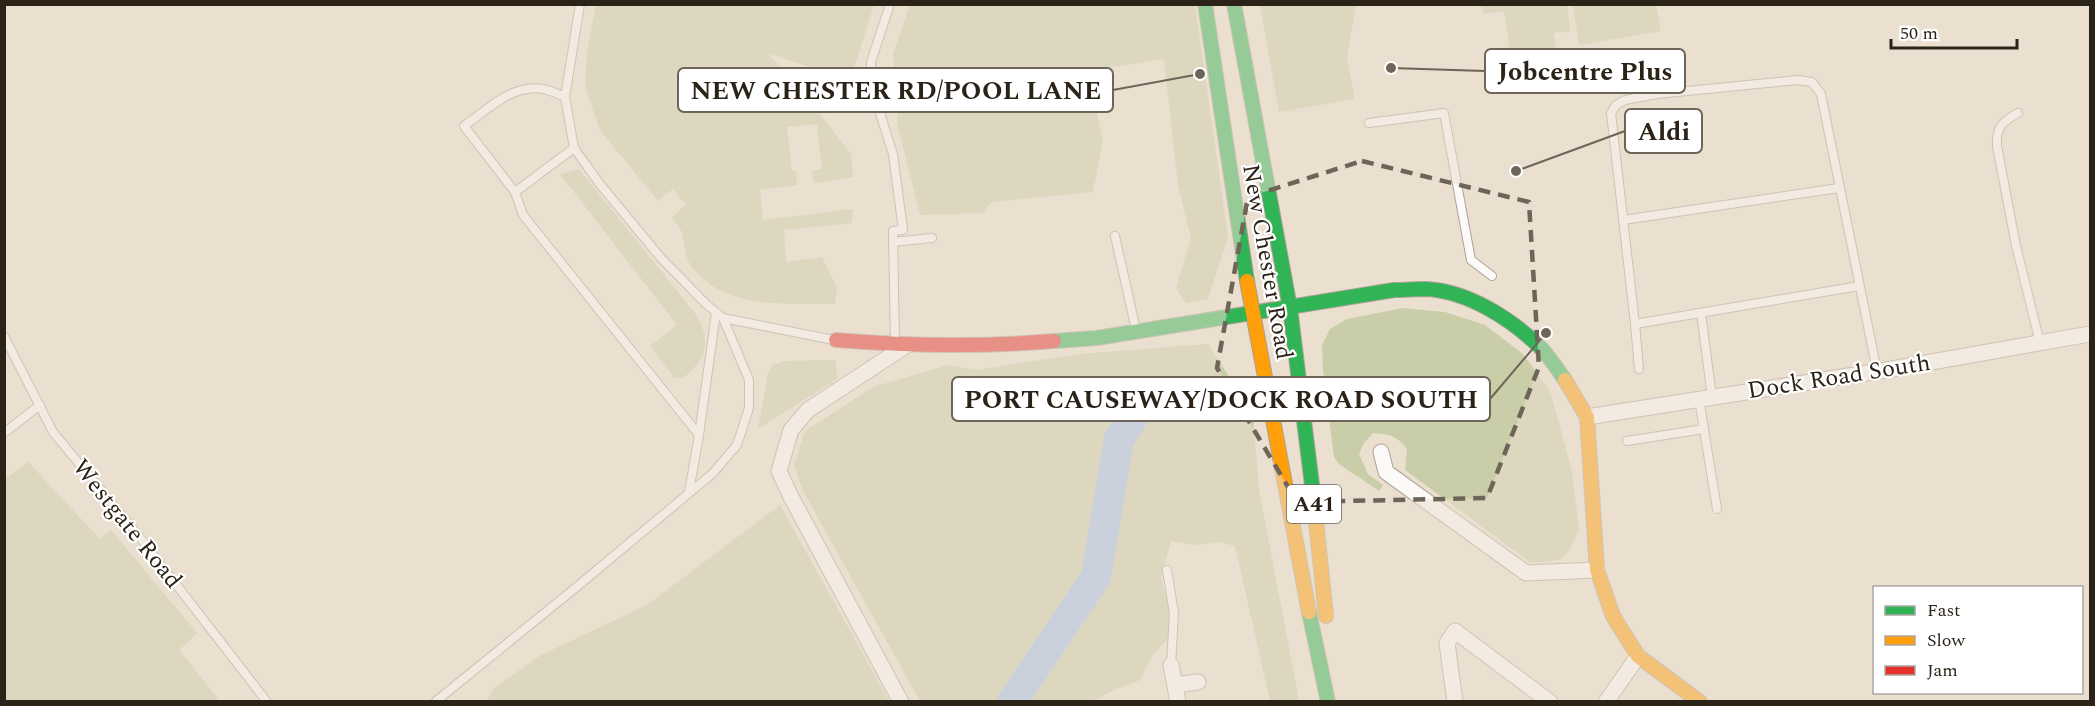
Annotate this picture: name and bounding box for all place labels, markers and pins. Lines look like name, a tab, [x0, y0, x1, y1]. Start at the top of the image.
callout: Jobcentre Plus	[1485, 49, 1685, 93]
callout: NEW CHESTER RD/POOL LANE	[678, 68, 1113, 112]
callout: Aldi	[1625, 109, 1702, 153]
callout: PORT CAUSEWAY/DOCK ROAD SOUTH	[952, 377, 1490, 421]

